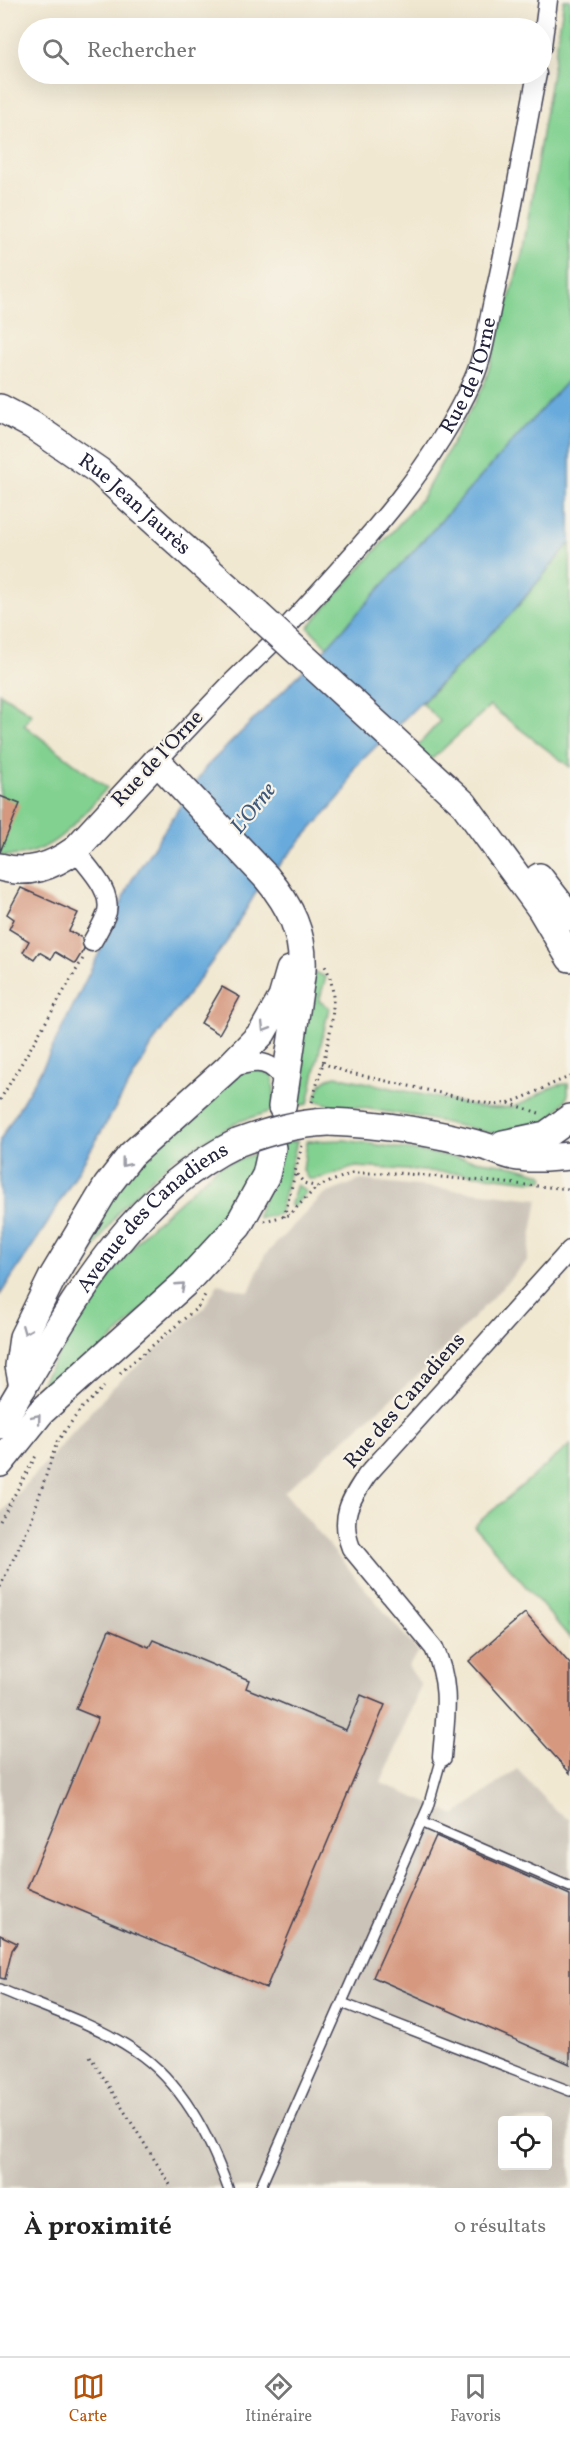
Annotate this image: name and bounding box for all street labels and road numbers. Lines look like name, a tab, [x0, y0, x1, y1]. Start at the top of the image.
street label: Rue de l'Orne	[433, 315, 504, 439]
street label: Rue Jean Jaurès	[72, 446, 197, 562]
street label: Rue de l'Orne	[105, 704, 211, 814]
street label: Avenue des Canadiens	[70, 1136, 234, 1299]
street label: Rue des Canadiens	[338, 1327, 472, 1475]

